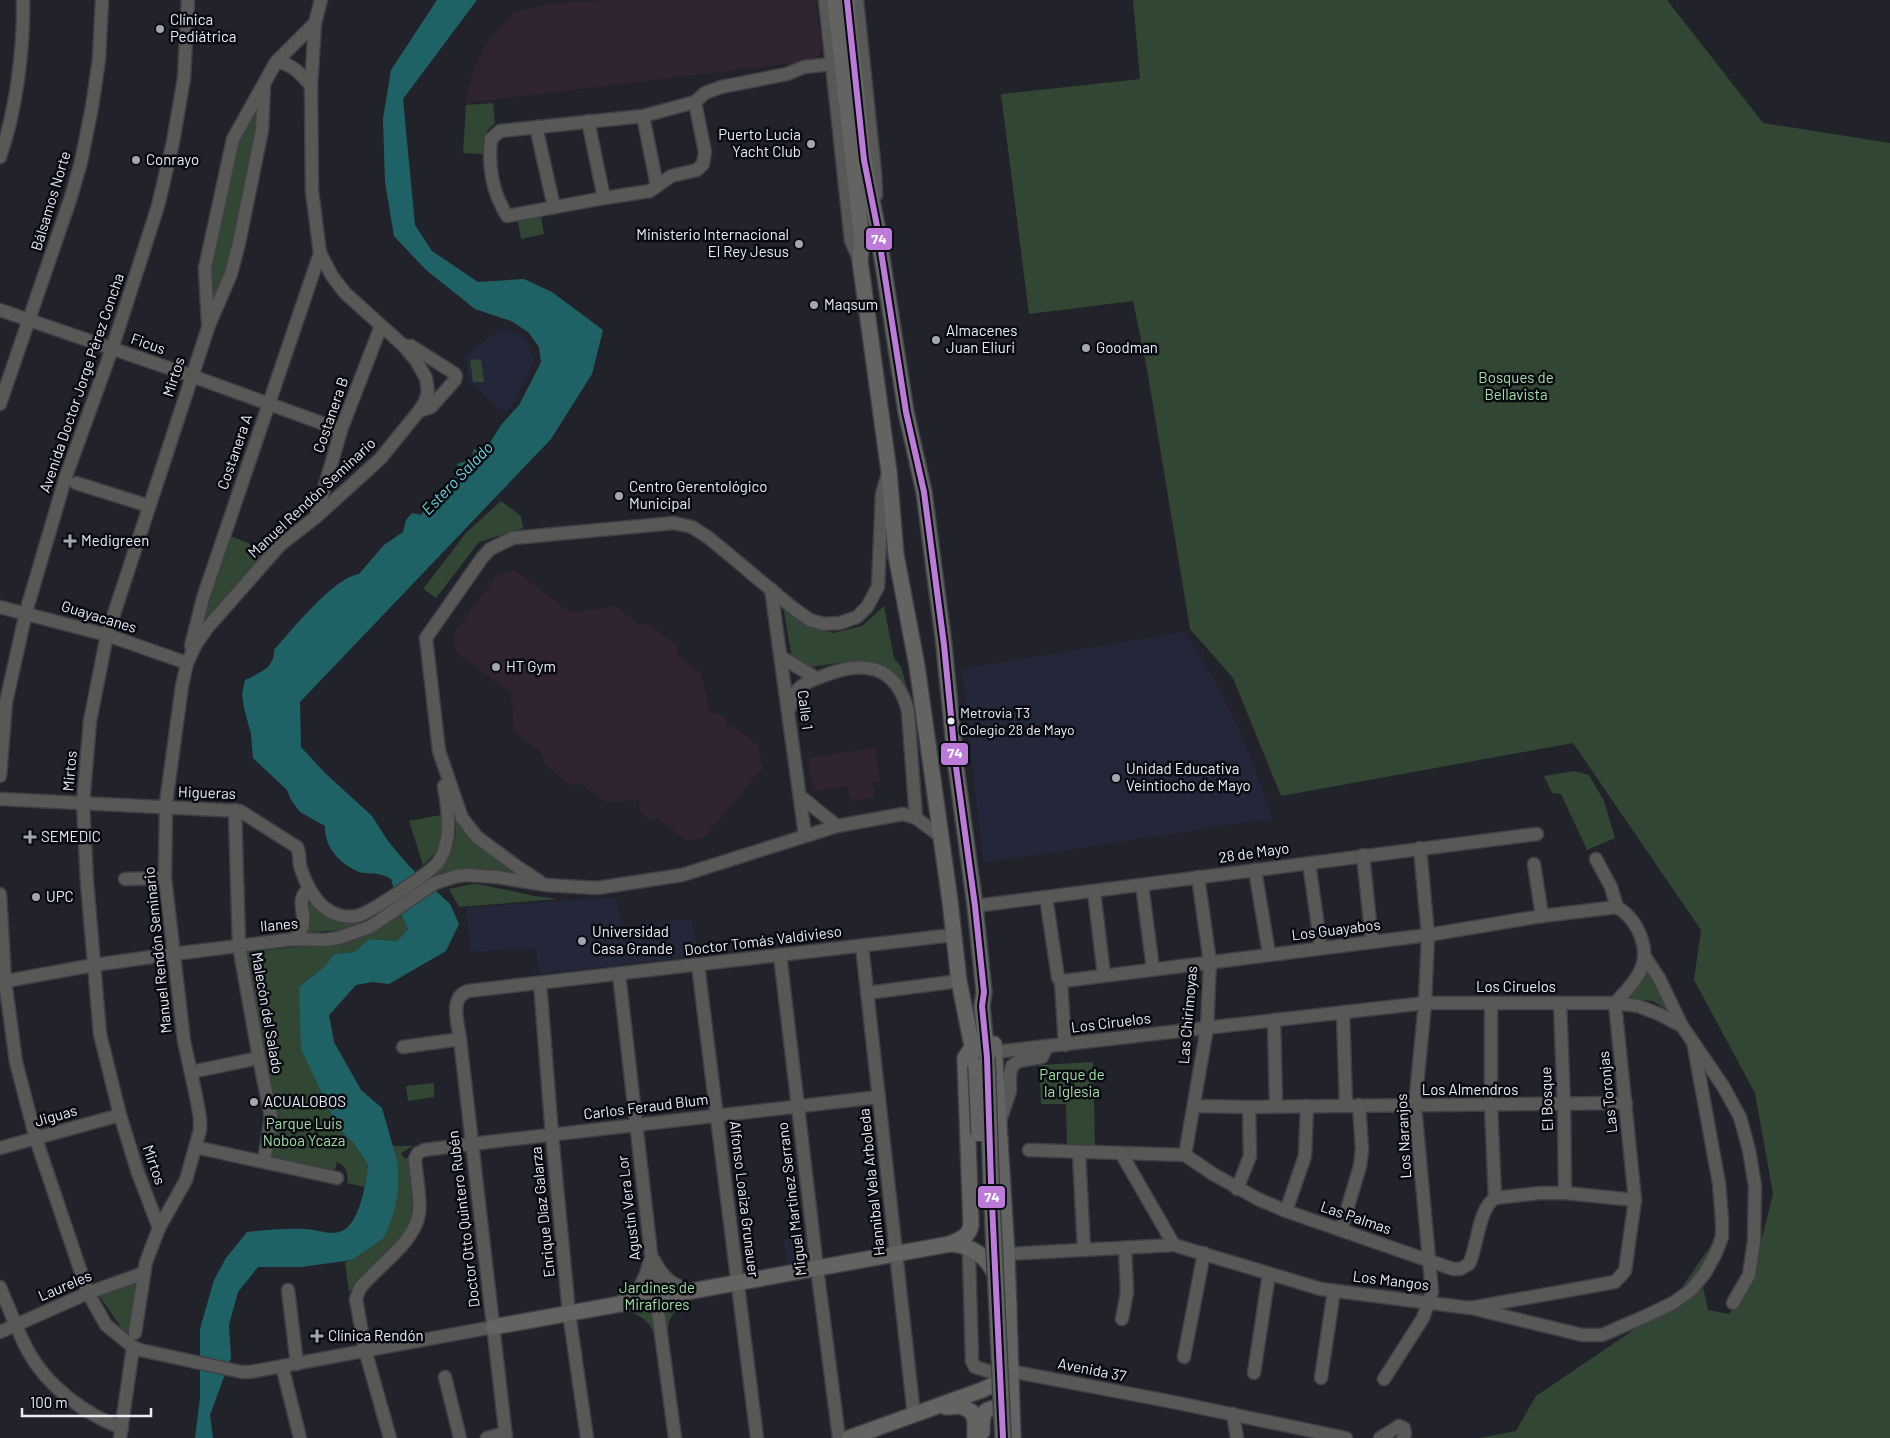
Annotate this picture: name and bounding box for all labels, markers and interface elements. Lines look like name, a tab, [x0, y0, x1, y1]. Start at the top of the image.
place label: Clínica Pediátrica	[170, 10, 236, 45]
marker: Clínica Pediátrica	[154, 23, 166, 35]
place label: Puerto Lucia Yacht Club	[718, 125, 801, 160]
marker: Puerto Lucia Yacht Club	[805, 138, 817, 150]
street label: Bálsamos Norte	[26, 149, 74, 253]
place label: Conrayo	[146, 150, 199, 168]
marker: Conrayo	[130, 154, 142, 166]
place label: Ministerio Internacional El Rey Jesus	[636, 225, 789, 260]
line badge: 74	[865, 227, 893, 251]
text: 74	[871, 230, 887, 247]
marker: Ministerio Internacional El Rey Jesus	[793, 238, 805, 250]
street label: Avenida Doctor Jorge Pérez Concha	[35, 271, 127, 495]
place label: Maqsum	[824, 295, 878, 313]
marker: Maqsum	[808, 299, 820, 311]
place label: Almacenes Juan Eliuri	[946, 321, 1017, 356]
street label: Ficus	[129, 329, 168, 357]
marker: Almacenes Juan Eliuri	[930, 334, 942, 346]
place label: Goodman	[1096, 338, 1158, 356]
marker: Goodman	[1080, 342, 1092, 354]
street label: Mirtos	[158, 354, 188, 399]
park label: Bosques de Bellavista	[1478, 368, 1554, 403]
street label: Costanera B	[309, 374, 351, 455]
street label: Costanera A	[213, 412, 255, 492]
street label: Manuel Rendón Seminario	[244, 434, 379, 561]
water label: Estero Salado	[417, 437, 496, 518]
place label: Centro Gerentológico Municipal	[629, 477, 768, 512]
marker: Centro Gerentológico Municipal	[613, 490, 625, 502]
place label: Medigreen	[81, 531, 149, 549]
marker: Medigreen	[63, 534, 77, 548]
street label: Guayacanes	[59, 596, 139, 636]
place label: HT Gym	[506, 657, 556, 675]
marker: HT Gym	[490, 661, 502, 673]
street label: Calle 1	[795, 689, 817, 731]
place label: Metrovia T3 Colegio 28 de Mayo	[960, 704, 1075, 738]
marker: Metrovia T3 Colegio 28 de Mayo	[946, 716, 956, 726]
line badge: 74	[940, 742, 969, 766]
text: 74	[947, 744, 963, 761]
street label: Mirtos	[58, 750, 80, 792]
place label: Unidad Educativa Veintiocho de Mayo	[1126, 759, 1251, 794]
marker: Unidad Educativa Veintiocho de Mayo	[1110, 772, 1122, 784]
street label: Higueras	[178, 782, 236, 802]
place label: SEMEDIC	[41, 827, 101, 845]
marker: SEMEDIC	[23, 830, 37, 844]
street label: 28 de Mayo	[1217, 838, 1290, 866]
street label: Manuel Rendón Seminario	[139, 866, 175, 1034]
place label: UPC	[46, 887, 74, 905]
marker: UPC	[30, 891, 42, 903]
street label: Ilanes	[259, 913, 299, 935]
street label: Los Guayabos	[1290, 915, 1381, 943]
street label: Doctor Tomás Valdivieso	[683, 921, 843, 959]
place label: Universidad Casa Grande	[592, 922, 673, 957]
marker: Universidad Casa Grande	[576, 935, 588, 947]
street label: Malecón del Salado	[248, 951, 288, 1075]
street label: Las Chirimoyas	[1174, 965, 1200, 1065]
street label: Los Ciruelos	[1476, 977, 1556, 995]
street label: Los Ciruelos	[1070, 1008, 1152, 1036]
street label: Las Toronjas	[1594, 1050, 1620, 1134]
park label: Parque de la Iglesia	[1039, 1065, 1105, 1100]
street label: El Bosque	[1536, 1066, 1556, 1132]
street label: Los Almendros	[1422, 1080, 1518, 1098]
street label: Carlos Feraud Blum	[582, 1089, 709, 1123]
place label: ACUALOBOS	[264, 1092, 346, 1110]
street label: Los Naranjos	[1392, 1093, 1414, 1179]
marker: ACUALOBOS	[248, 1096, 260, 1108]
street label: Jiguas	[32, 1100, 79, 1130]
street label: Hannibal Vela Arboleda	[854, 1108, 888, 1257]
park label: Parque Luis Noboa Ycaza	[263, 1114, 345, 1149]
street label: Alfonso Loaiza Grunauer	[726, 1120, 764, 1279]
street label: Miguel Martínez Serrano	[773, 1121, 809, 1277]
street label: Doctor Otto Quintero Rubén	[443, 1130, 483, 1309]
street label: Mirtos	[140, 1142, 170, 1187]
street label: Enrique Díaz Galarza	[526, 1146, 558, 1278]
street label: Agustín Vera Lor	[613, 1154, 643, 1262]
line badge: 74	[977, 1185, 1006, 1209]
text: 74	[984, 1188, 1000, 1205]
street label: Las Palmas	[1319, 1197, 1394, 1238]
street label: Laureles	[35, 1266, 94, 1304]
street label: Los Mangos	[1352, 1266, 1430, 1294]
park label: Jardines de Miraflores	[619, 1278, 695, 1313]
place label: Clínica Rendón	[328, 1326, 424, 1344]
marker: Clínica Rendón	[310, 1329, 324, 1343]
street label: Avenida 37	[1057, 1354, 1128, 1384]
scale bar	[22, 1386, 151, 1418]
text: 100 m	[30, 1393, 68, 1411]

